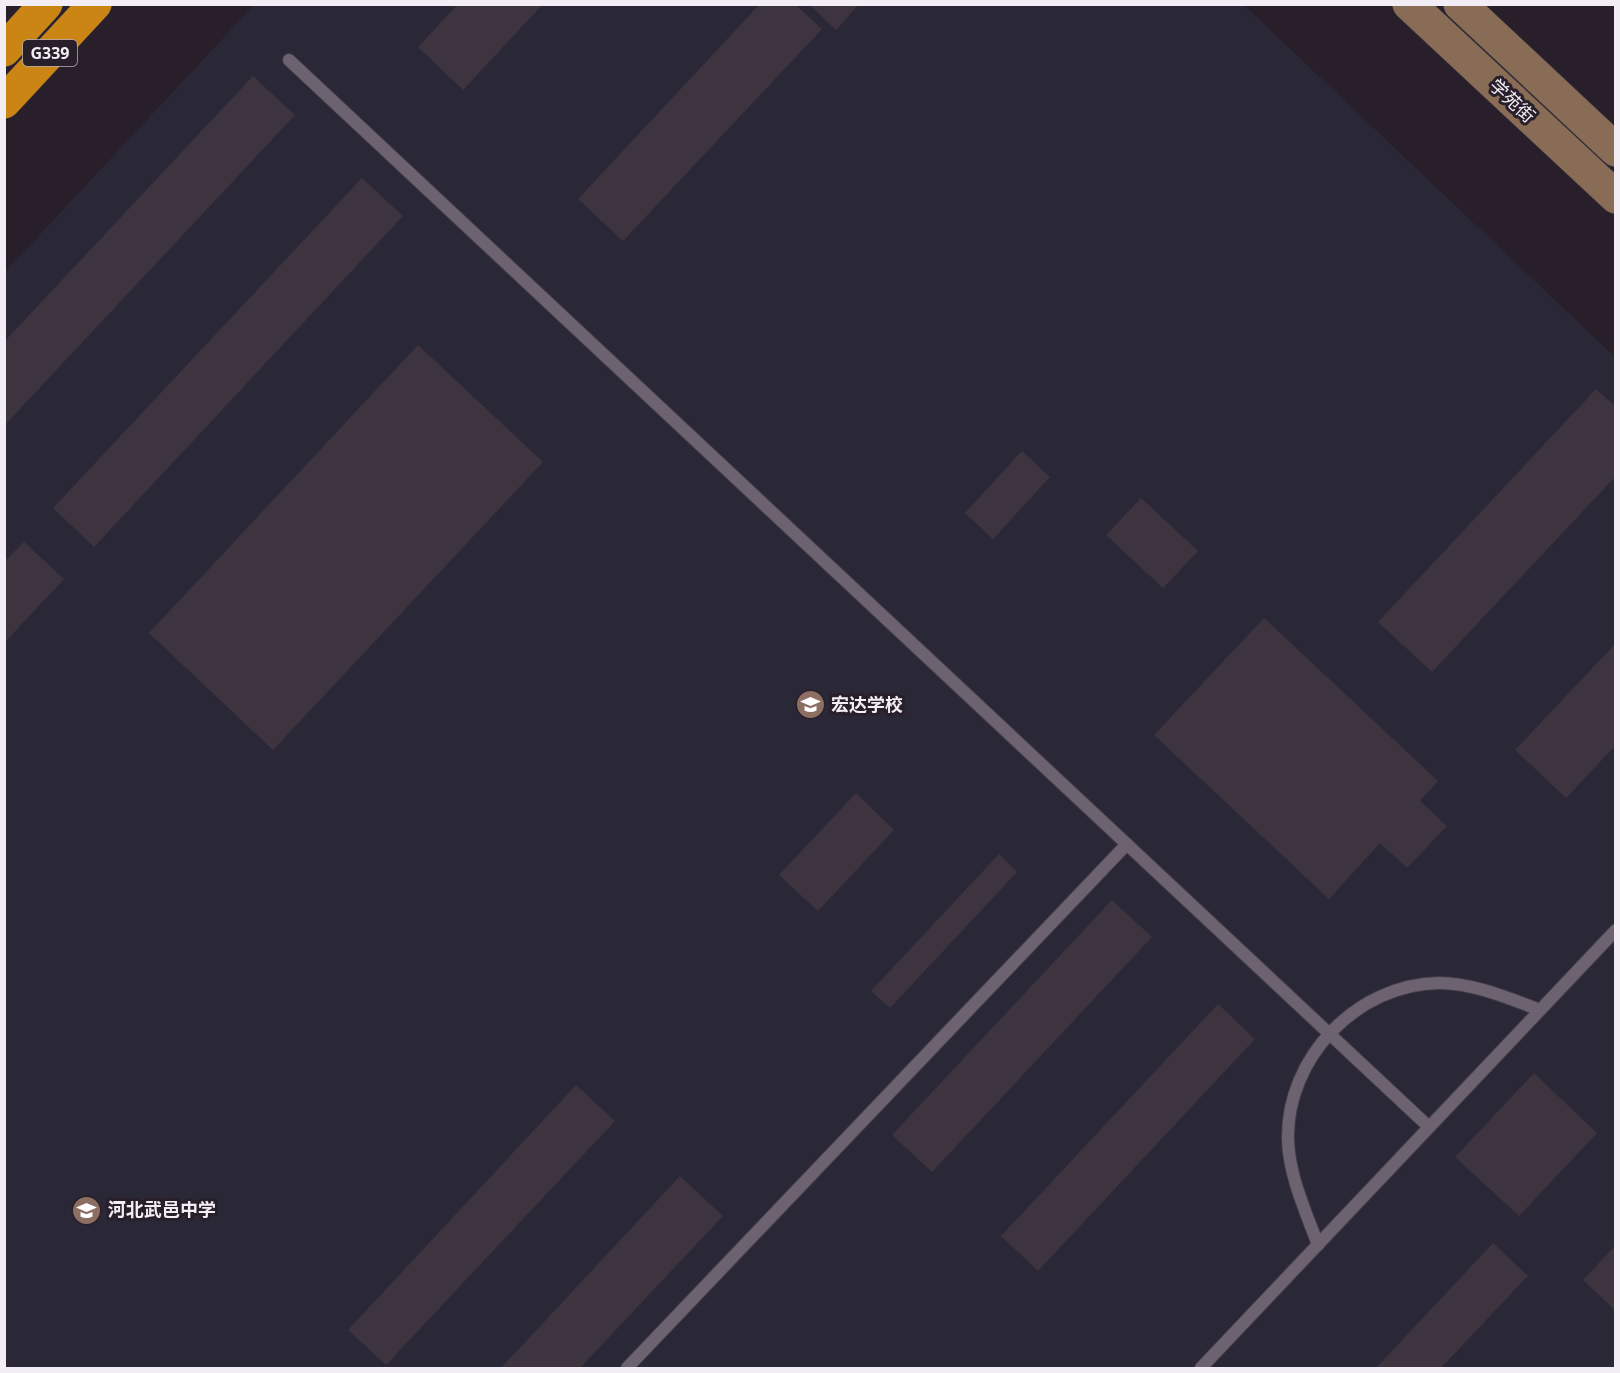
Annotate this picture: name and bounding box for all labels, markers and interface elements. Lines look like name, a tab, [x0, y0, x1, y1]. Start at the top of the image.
road number: G339	[23, 40, 77, 66]
street label: 学苑街	[1485, 73, 1541, 127]
school or university icon: 宏达学校	[794, 689, 826, 721]
place label: 宏达学校	[831, 692, 903, 716]
school or university icon: 河北武邑中学	[71, 1194, 103, 1226]
place label: 河北武邑中学	[108, 1197, 216, 1221]

